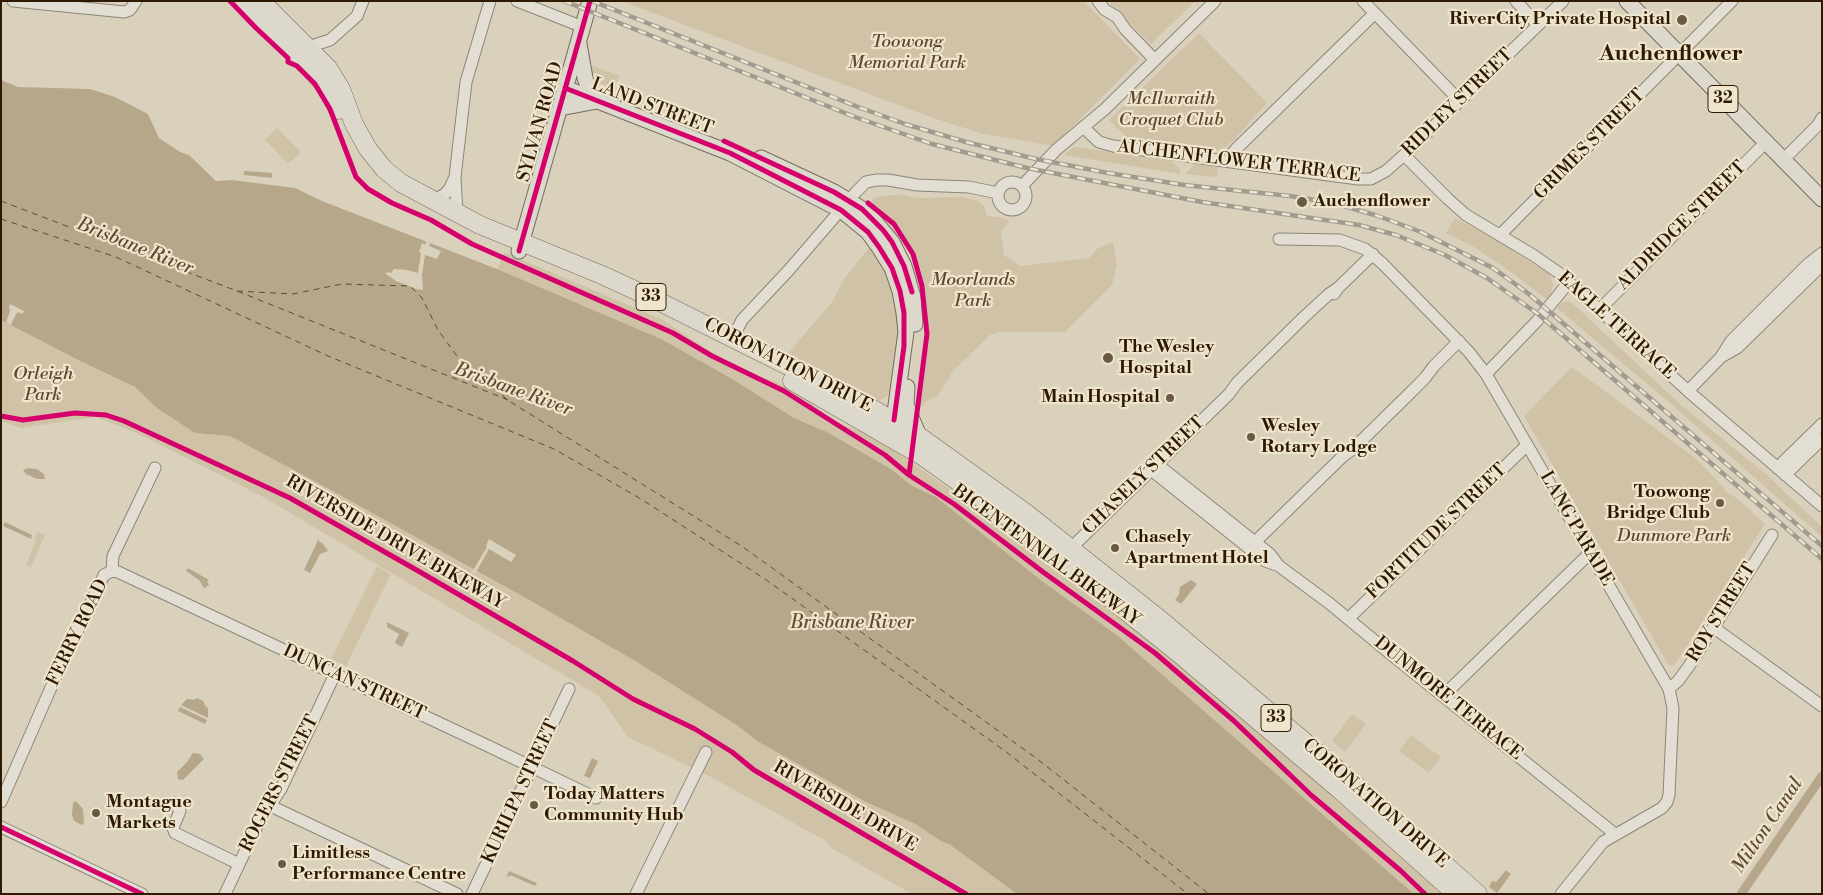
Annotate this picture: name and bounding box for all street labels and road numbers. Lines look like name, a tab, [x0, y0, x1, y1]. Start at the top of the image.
street label: RIDLEY STREET	[1398, 45, 1518, 161]
street label: SYLVAN ROAD	[514, 60, 568, 184]
street label: LAND STREET	[588, 74, 716, 140]
street label: GRIMES STREET	[1530, 85, 1650, 205]
road number: 32	[1708, 86, 1738, 112]
street label: AUCHENFLOWER TERRACE	[1116, 136, 1362, 188]
street label: ALDRIDGE STREET	[1613, 157, 1751, 295]
street label: EAGLE TERRACE	[1553, 267, 1679, 385]
road number: 33	[636, 284, 666, 310]
street label: CORONATION DRIVE	[700, 314, 876, 418]
street label: CHASELY STREET	[1078, 412, 1210, 540]
street label: FORTITUDE STREET	[1362, 459, 1512, 605]
street label: LANG PARADE	[1534, 468, 1618, 590]
street label: RIVERSIDE DRIVE BIKEWAY	[282, 471, 508, 615]
street label: BICENTENNIAL BIKEWAY	[948, 480, 1144, 632]
street label: ROY STREET	[1683, 559, 1761, 667]
street label: FERRY ROAD	[43, 576, 113, 690]
street label: DUNMORE TERRACE	[1369, 633, 1527, 765]
street label: DUNCAN STREET	[279, 641, 429, 725]
road number: 33	[1261, 704, 1291, 731]
street label: ROGERS STREET	[236, 712, 324, 856]
street label: KURILPA STREET	[478, 717, 564, 867]
street label: CORONATION DRIVE	[1298, 735, 1452, 873]
street label: RIVERSIDE DRIVE	[769, 757, 921, 857]

